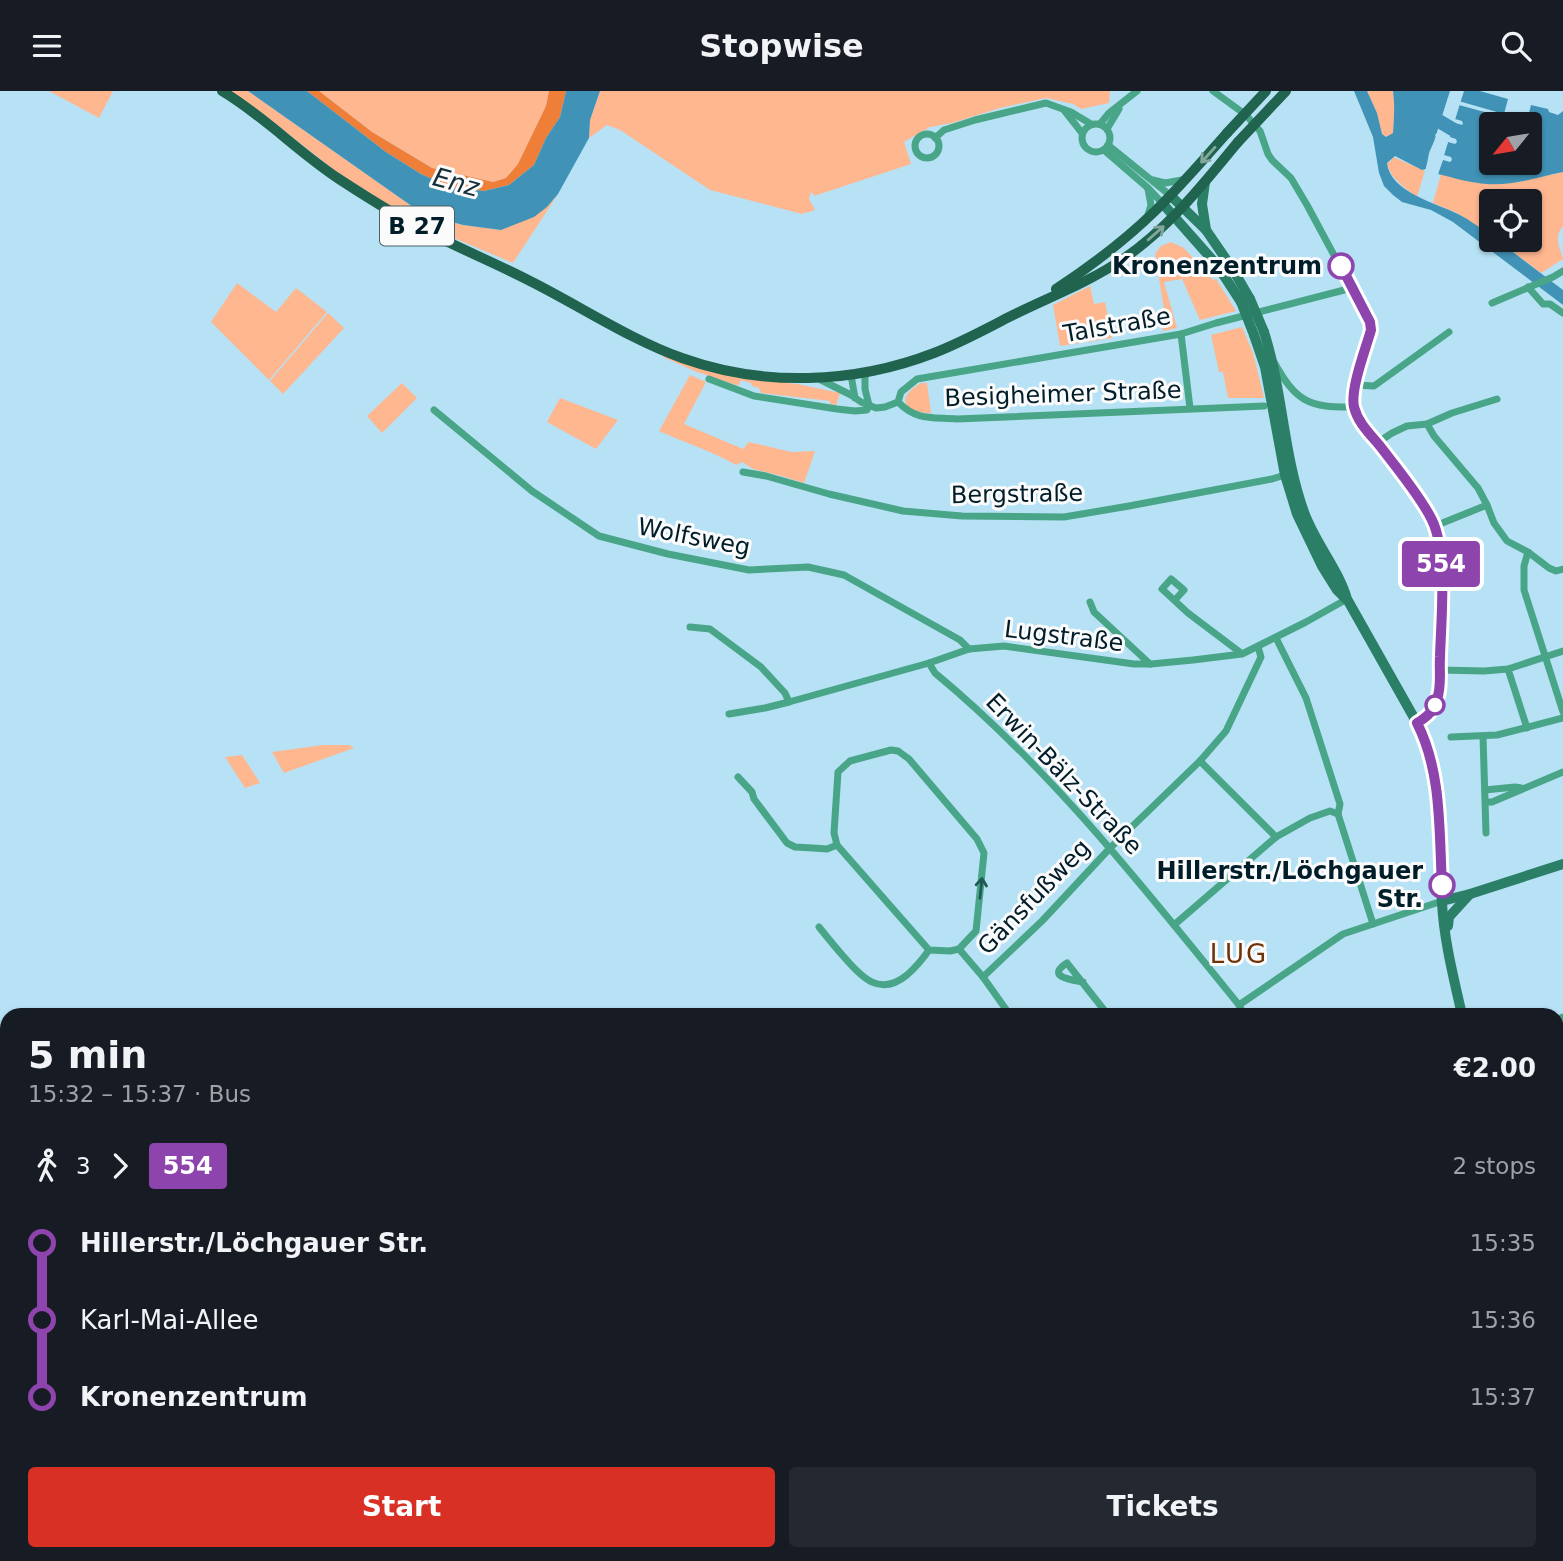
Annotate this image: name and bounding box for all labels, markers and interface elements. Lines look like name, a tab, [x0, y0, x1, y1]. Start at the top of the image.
icon: menu	[28, 27, 66, 65]
text: Stopwise	[699, 27, 864, 65]
icon: search	[1497, 27, 1535, 65]
north arrow	[1479, 112, 1542, 175]
map controls	[1479, 112, 1542, 252]
one-way arrow	[1199, 146, 1216, 163]
water label: Enz	[430, 161, 484, 203]
button: locate	[1479, 189, 1542, 252]
road number: B 27	[380, 207, 454, 245]
one-way arrow	[1147, 225, 1165, 241]
place label: Kronenzentrum	[1112, 252, 1322, 280]
marker: Kronenzentrum	[1328, 253, 1354, 279]
street label: Talstraße	[1060, 302, 1173, 348]
street label: Besigheimer Straße	[944, 376, 1182, 412]
street label: Bergstraße	[951, 479, 1083, 509]
street label: Wolfsweg	[635, 512, 753, 562]
line badge: 554	[1401, 541, 1481, 587]
text: 554	[1416, 550, 1466, 578]
street label: Lugstraße	[1003, 615, 1125, 657]
street label: Erwin-Bälz-Straße	[980, 688, 1148, 860]
unlabelled marker	[1425, 695, 1445, 715]
street label: Gänsfußweg	[972, 834, 1096, 960]
place label: Hillerstr./Löchgauer Str.	[1156, 857, 1423, 913]
marker: Hillerstr./Löchgauer Str.	[1429, 872, 1455, 898]
one-way arrow	[974, 877, 987, 900]
district label: LUG	[1210, 939, 1268, 969]
text: 5 min	[28, 1033, 147, 1077]
text: €2.00	[1454, 1053, 1536, 1083]
text: 15:32 – 15:37 · Bus	[28, 1081, 251, 1107]
icon: walk	[28, 1147, 66, 1185]
icon: forward	[101, 1147, 139, 1185]
text: 554	[163, 1152, 213, 1180]
text: 3	[76, 1153, 91, 1179]
text: 2 stops	[1452, 1153, 1536, 1179]
text: Hillerstr./Löchgauer Str.	[80, 1228, 428, 1258]
text: 15:35	[1470, 1230, 1536, 1256]
text: Karl-Mai-Allee	[80, 1305, 258, 1335]
text: 15:36	[1470, 1307, 1536, 1333]
text: Kronenzentrum	[80, 1382, 308, 1412]
text: 15:37	[1470, 1384, 1536, 1410]
button: Start	[28, 1467, 775, 1547]
button: Tickets	[789, 1467, 1536, 1547]

